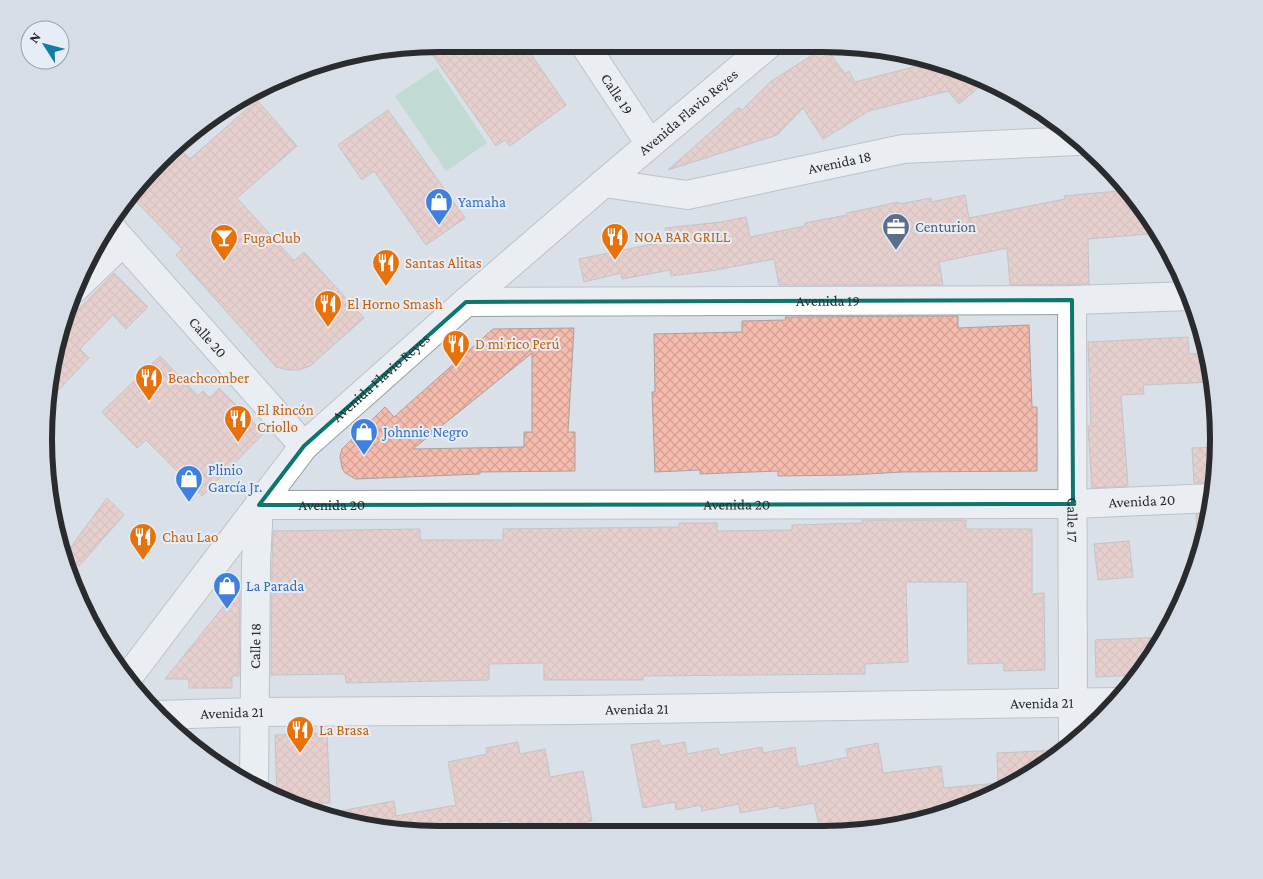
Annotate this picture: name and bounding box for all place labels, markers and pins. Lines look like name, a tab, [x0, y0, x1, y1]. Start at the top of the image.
shop icon: Yamaha	[424, 187, 454, 226]
place label: Yamaha	[458, 194, 506, 210]
office icon: Centurion	[881, 212, 911, 251]
place label: Centurion	[915, 219, 976, 235]
restaurant icon: NOA BAR GRILL	[600, 222, 630, 261]
bar icon: FugaClub	[209, 223, 239, 262]
place label: NOA BAR GRILL	[634, 229, 731, 245]
place label: FugaClub	[243, 230, 301, 247]
restaurant icon: Santas Alitas	[371, 248, 401, 287]
place label: Santas Alitas	[405, 255, 482, 271]
restaurant icon: El Horno Smash	[313, 289, 343, 328]
place label: El Horno Smash	[347, 296, 443, 312]
restaurant icon: D mi rico Perú	[441, 329, 471, 368]
place label: D mi rico Perú	[475, 336, 559, 352]
restaurant icon: Beachcomber	[134, 363, 164, 402]
place label: Beachcomber	[168, 370, 250, 386]
place label: El Rincón Criollo	[257, 402, 314, 435]
restaurant icon: El Rincón Criollo	[223, 404, 253, 443]
shop icon: Johnnie Negro	[349, 417, 379, 456]
place label: Johnnie Negro	[381, 424, 468, 441]
place label: Plinio García Jr.	[208, 462, 262, 496]
shop icon: Plinio García Jr.	[174, 464, 204, 503]
restaurant icon: Chau Lao	[128, 522, 158, 561]
place label: Chau Lao	[162, 529, 218, 545]
shop icon: La Parada	[212, 571, 242, 610]
place label: La Parada	[246, 578, 304, 594]
restaurant icon: La Brasa	[285, 715, 315, 754]
place label: La Brasa	[319, 722, 369, 738]

